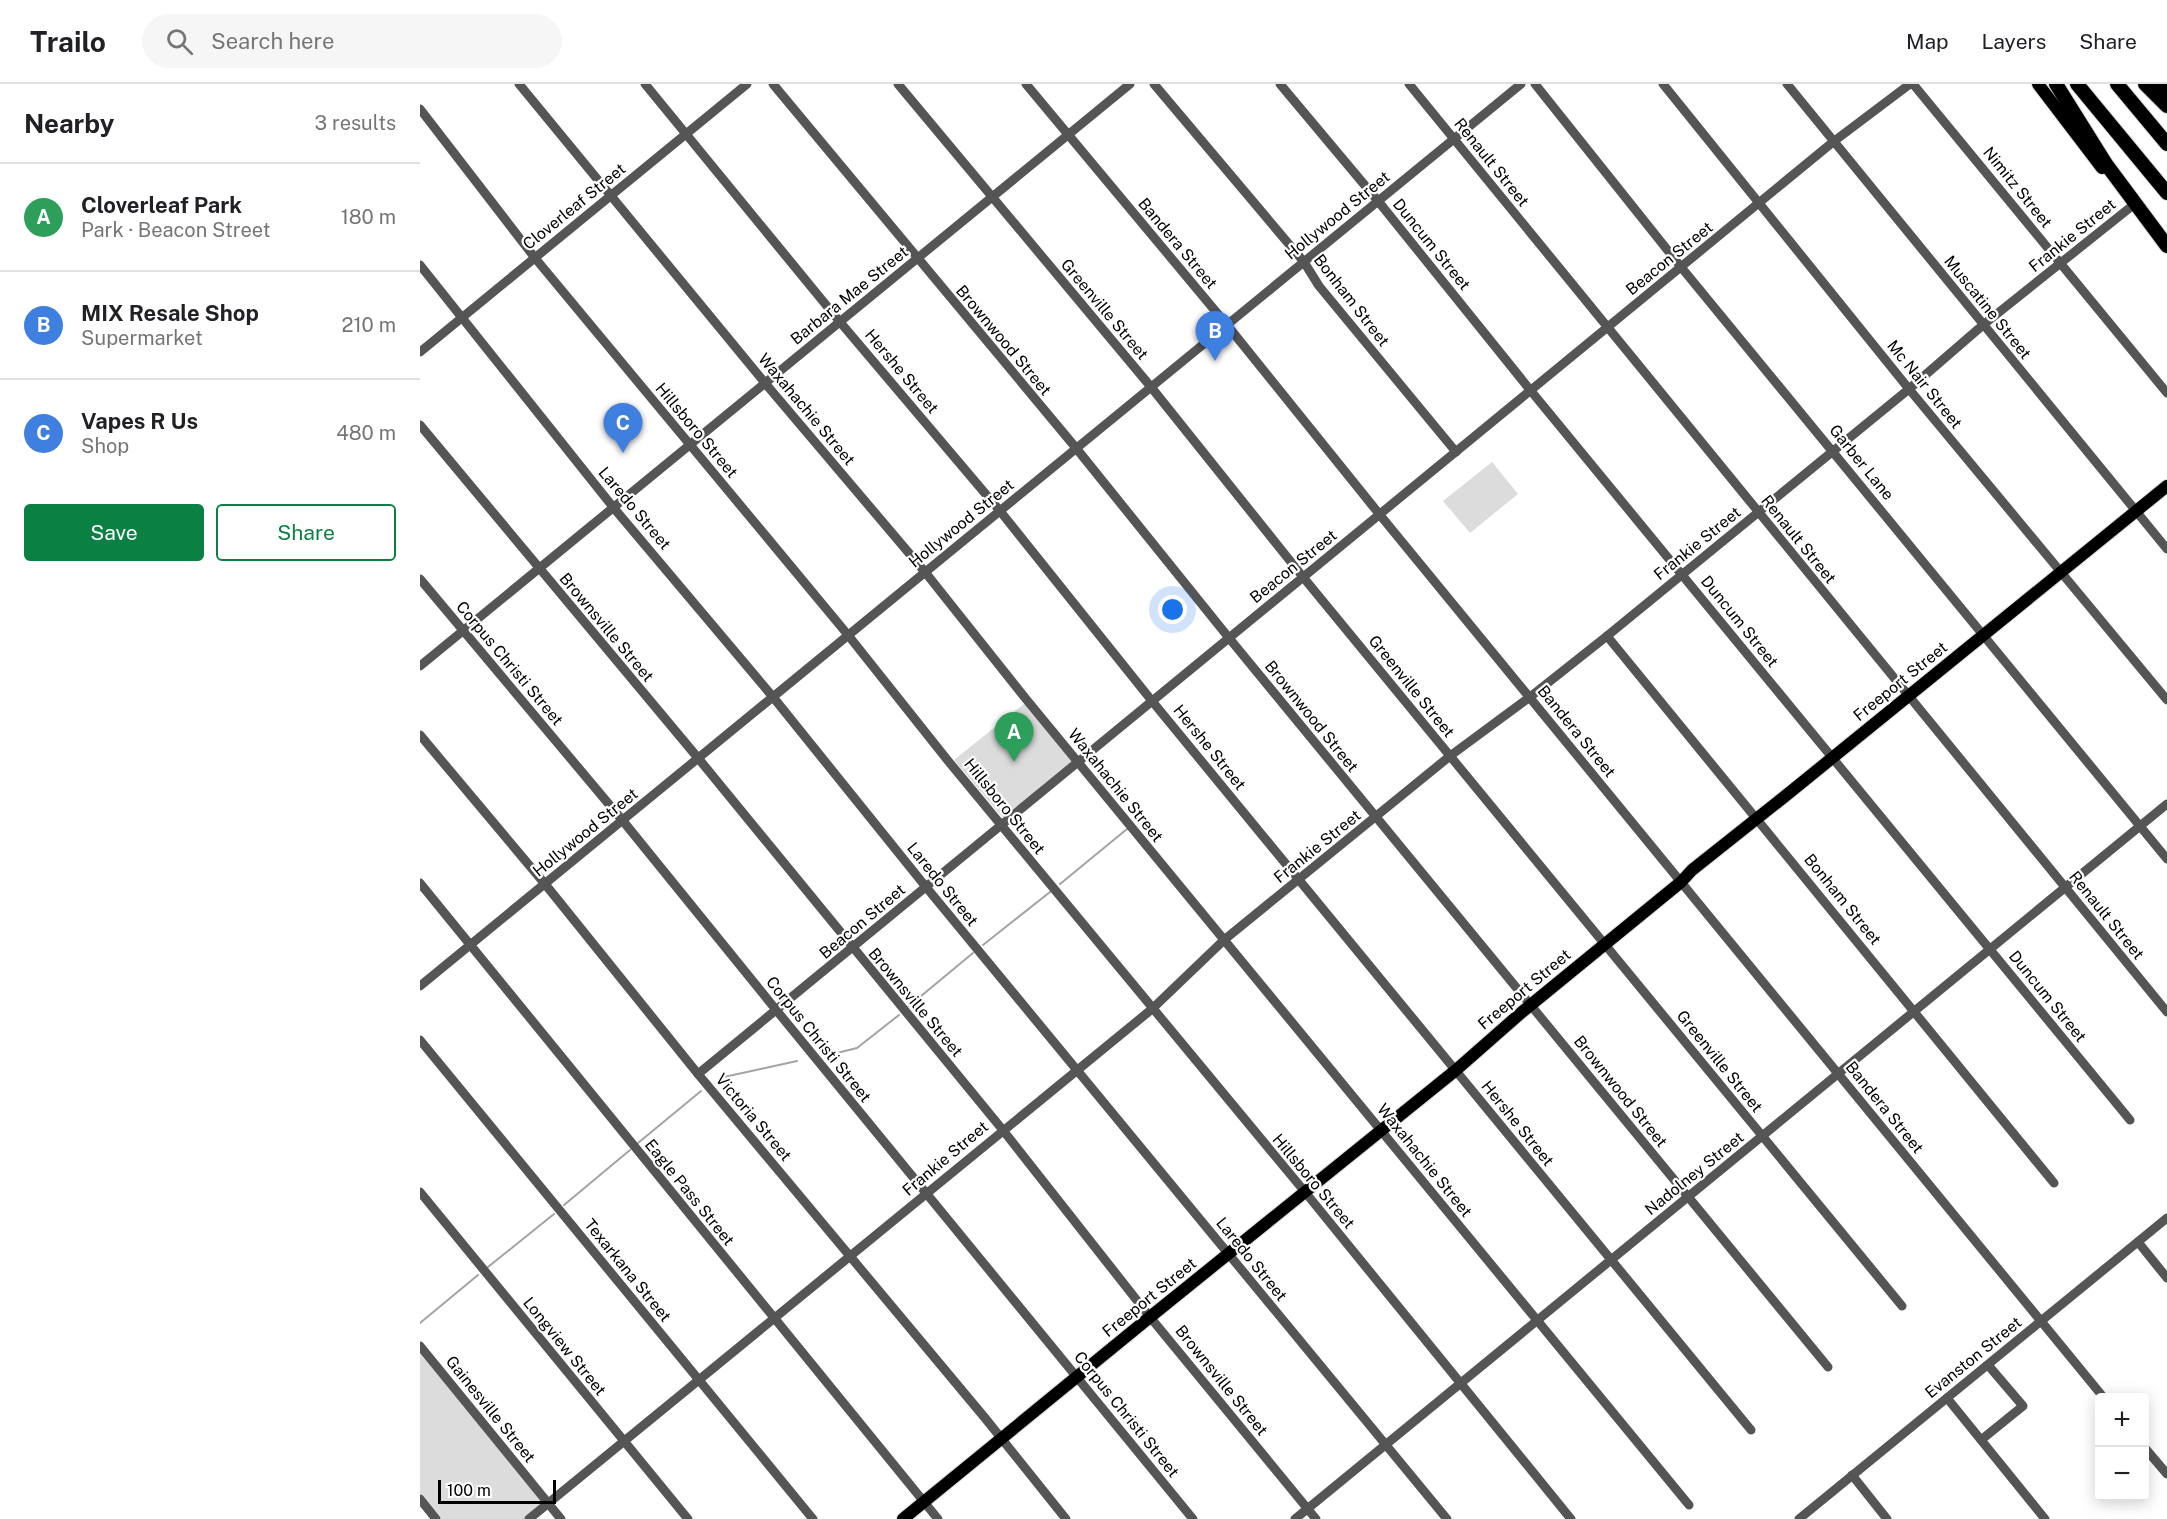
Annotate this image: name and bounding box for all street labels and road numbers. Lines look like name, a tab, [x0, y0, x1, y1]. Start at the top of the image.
street label: Renault Street	[1450, 114, 1533, 210]
street label: Nimitz Street	[1979, 143, 2056, 232]
street label: Cloverleaf Street	[519, 159, 629, 254]
street label: Hollywood Street	[1281, 167, 1394, 264]
street label: Bandera Street	[1134, 194, 1221, 293]
street label: Duncum Street	[1389, 195, 1474, 294]
street label: Frankie Street	[2025, 195, 2120, 276]
street label: Beacon Street	[1622, 218, 1717, 299]
street label: Barbara Mae Street	[787, 242, 912, 349]
street label: Bonham Street	[1310, 250, 1393, 350]
street label: Muscatine Street	[1940, 252, 2035, 363]
street label: Greenville Street	[1057, 255, 1152, 364]
street label: Brownwood Street	[952, 281, 1055, 399]
street label: Hershe Street	[861, 325, 942, 417]
street label: Mc Nair Street	[1883, 336, 1966, 432]
street label: Waxahachie Street	[754, 350, 859, 469]
street label: Hillsboro Street	[651, 379, 742, 482]
street label: Garber Lane	[1825, 421, 1898, 504]
street label: Laredo Street	[595, 463, 675, 554]
street label: Hollywood Street	[905, 475, 1018, 572]
street label: Renault Street	[1757, 491, 1840, 587]
street label: Frankie Street	[1650, 503, 1745, 584]
street label: Beacon Street	[1246, 526, 1341, 607]
street label: Brownsville Street	[556, 569, 658, 686]
street label: Duncum Street	[1697, 572, 1782, 671]
street label: Corpus Christi Street	[452, 597, 567, 729]
street label: Greenville Street	[1365, 631, 1459, 741]
street label: Freeport Street	[1850, 638, 1951, 725]
street label: Brownwood Street	[1261, 657, 1362, 776]
street label: Bandera Street	[1534, 681, 1620, 781]
street label: Hershe Street	[1169, 701, 1250, 794]
street label: Waxahachie Street	[1064, 725, 1167, 846]
street label: Hillsboro Street	[960, 755, 1049, 858]
street label: Hollywood Street	[529, 784, 642, 881]
street label: Frankie Street	[1270, 806, 1365, 887]
street label: Laredo Street	[903, 839, 982, 930]
street label: Bonham Street	[1800, 850, 1885, 949]
street label: Renault Street	[2065, 867, 2148, 963]
street label: Beacon Street	[816, 880, 909, 963]
street label: Brownsville Street	[865, 944, 967, 1061]
street label: Freeport Street	[1474, 945, 1575, 1034]
street label: Duncum Street	[2005, 947, 2090, 1046]
street label: Corpus Christi Street	[762, 973, 875, 1106]
street label: Greenville Street	[1673, 1006, 1767, 1116]
street label: Brownwood Street	[1570, 1032, 1671, 1151]
street label: Bandera Street	[1842, 1057, 1928, 1157]
street label: Victoria Street	[712, 1070, 796, 1165]
street label: Hershe Street	[1477, 1077, 1558, 1170]
street label: Waxahachie Street	[1373, 1100, 1476, 1221]
street label: Frankie Street	[899, 1117, 992, 1200]
street label: Nadolney Street	[1641, 1128, 1748, 1219]
street label: Hillsboro Street	[1268, 1130, 1359, 1233]
street label: Eagle Pass Street	[641, 1135, 738, 1249]
street label: Laredo Street	[1212, 1214, 1291, 1305]
street label: Texarkana Street	[580, 1215, 675, 1326]
street label: Freeport Street	[1099, 1254, 1200, 1341]
street label: Longview Street	[519, 1293, 610, 1399]
street label: Evanston Street	[1921, 1313, 2025, 1402]
street label: Brownsville Street	[1171, 1321, 1272, 1439]
street label: Corpus Christi Street	[1070, 1348, 1183, 1481]
street label: Gainesville Street	[442, 1352, 539, 1466]

